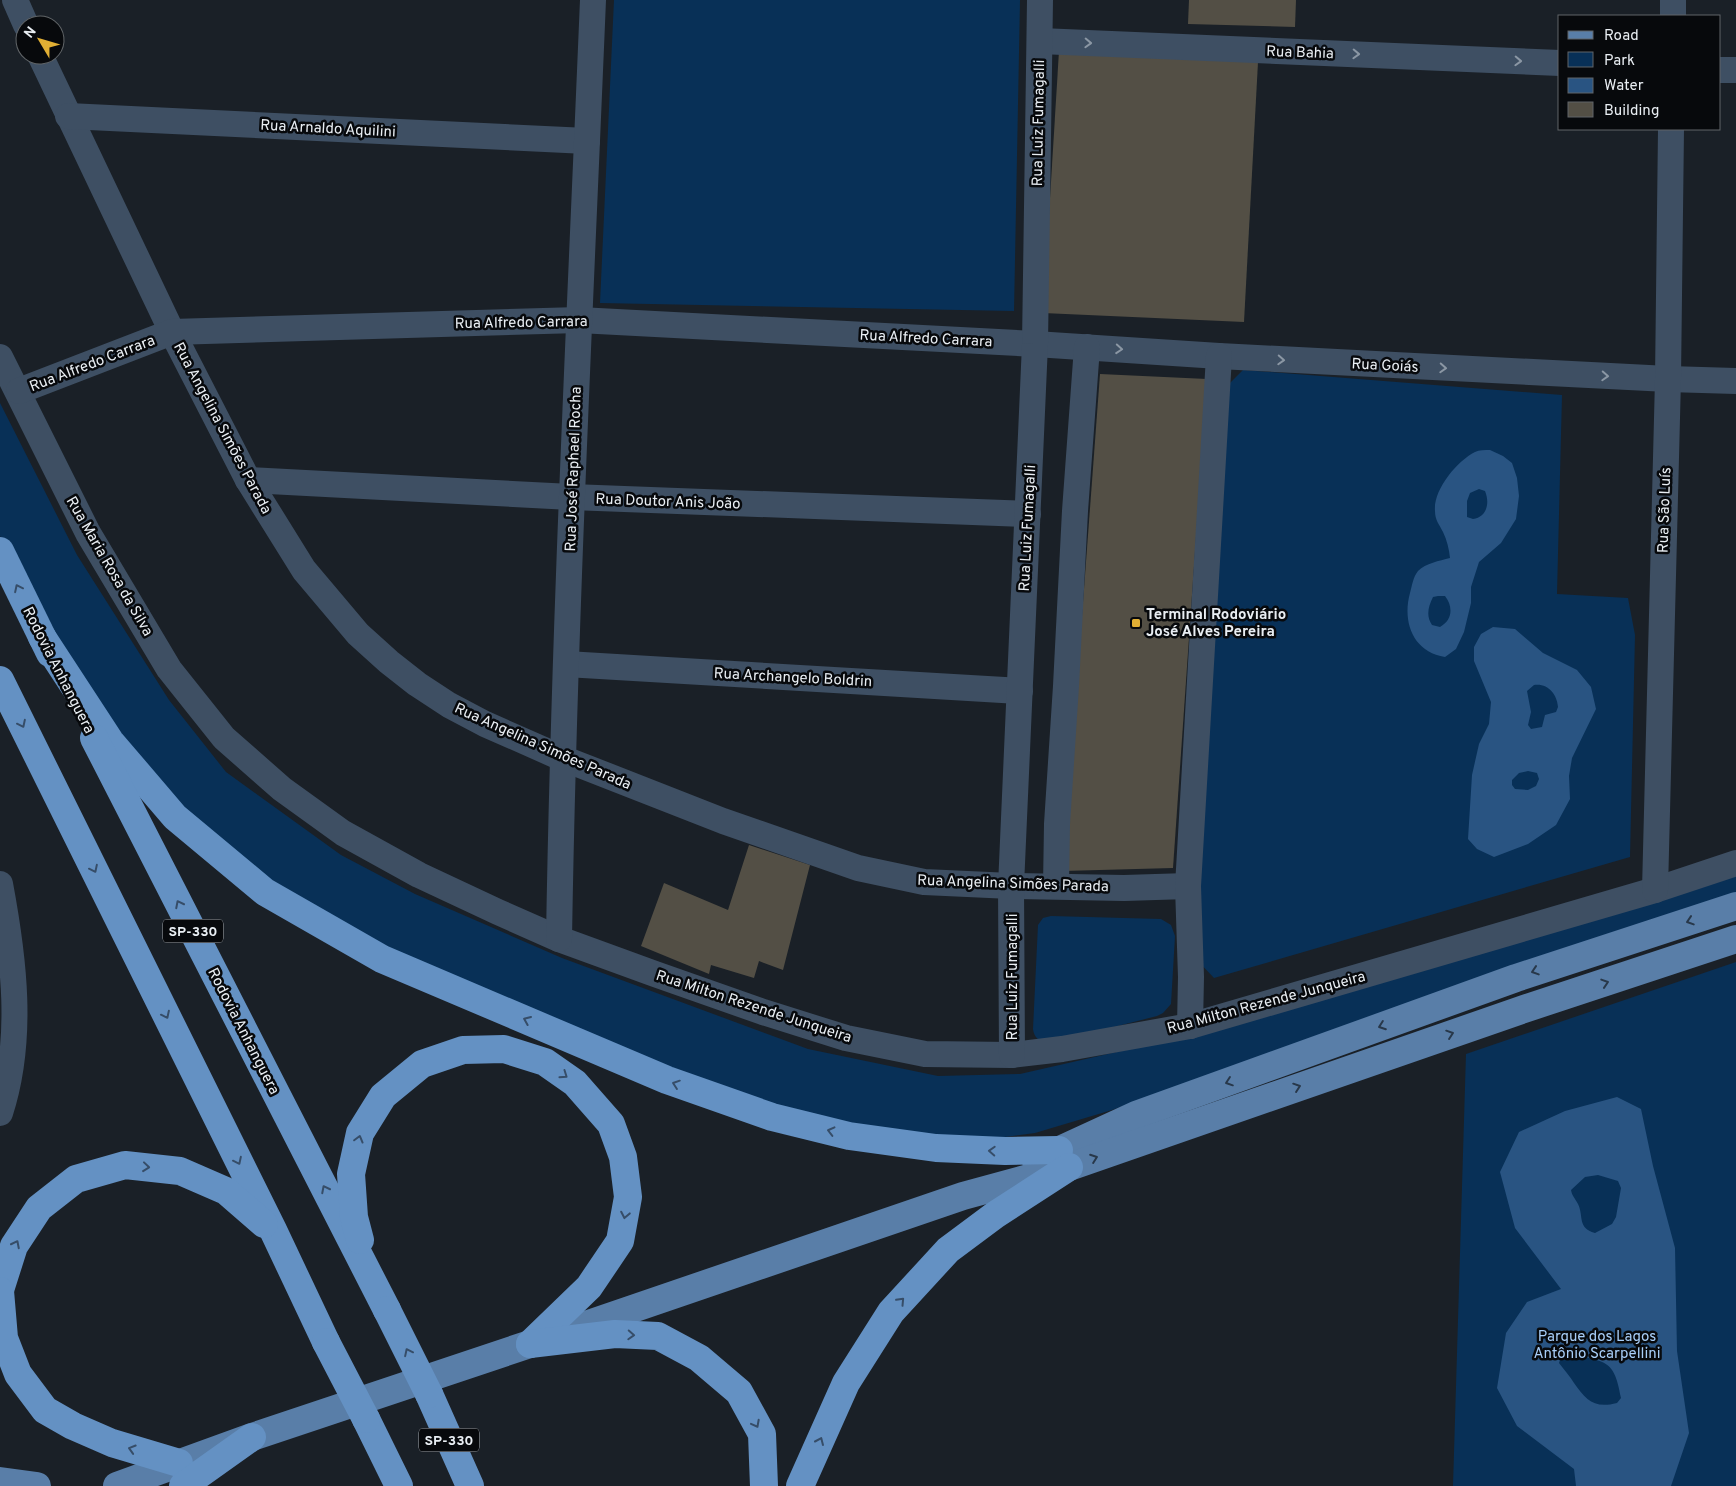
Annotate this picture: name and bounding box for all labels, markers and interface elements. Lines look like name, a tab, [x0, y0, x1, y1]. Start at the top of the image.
north arrow	[15, 15, 65, 65]
legend	[1558, 15, 1721, 130]
text: N	[21, 24, 41, 42]
text: Road	[1604, 27, 1639, 46]
one-way arrow	[1085, 37, 1093, 48]
street label: Rua Bahia	[1266, 43, 1334, 64]
one-way arrow	[1352, 49, 1360, 59]
text: Park	[1604, 52, 1635, 71]
one-way arrow	[1514, 56, 1522, 66]
street label: Rua Luiz Fumagalli	[1029, 59, 1050, 187]
text: Water	[1604, 77, 1644, 96]
text: Building	[1604, 102, 1659, 121]
street label: Rua Arnaldo Aquilini	[260, 116, 396, 143]
street label: Rua Alfredo Carrara	[454, 313, 588, 334]
street label: Rua Alfredo Carrara	[859, 327, 993, 352]
street label: Rua Alfredo Carrara	[27, 332, 158, 397]
street label: Rua Angelina Simões Parada	[168, 340, 275, 518]
one-way arrow	[1115, 344, 1123, 355]
one-way arrow	[1277, 354, 1285, 365]
street label: Rua Goiás	[1351, 355, 1419, 378]
one-way arrow	[1439, 362, 1447, 373]
one-way arrow	[1602, 371, 1610, 381]
street label: Rua José Raphael Rocha	[562, 386, 587, 552]
street label: Rua Luiz Fumagalli	[1016, 464, 1041, 592]
street label: Rua São Luís	[1655, 467, 1676, 553]
street label: Rua Doutor Anis João	[595, 490, 741, 515]
street label: Rua Maria Rosa da Silva	[61, 493, 157, 640]
one-way arrow	[14, 584, 24, 593]
street label: Rodovia Anhanguera	[18, 604, 98, 737]
place label: Terminal Rodoviário José Alves Pereira	[1146, 606, 1286, 642]
marker: Terminal Rodoviário José Alves Pereira	[1130, 617, 1142, 629]
street label: Rua Archangelo Boldrin	[713, 665, 873, 692]
street label: Rua Angelina Simões Parada	[451, 700, 634, 795]
one-way arrow	[16, 719, 26, 728]
one-way arrow	[88, 864, 98, 873]
street label: Rua Angelina Simões Parada	[917, 872, 1109, 897]
one-way arrow	[175, 901, 185, 910]
street label: Rua Luiz Fumagalli	[1004, 914, 1023, 1040]
one-way arrow	[1686, 915, 1694, 925]
road number: SP-330	[163, 919, 223, 942]
street label: Rodovia Anhanguera	[203, 965, 283, 1098]
one-way arrow	[1531, 966, 1540, 976]
street label: Rua Milton Rezende Junqueira	[653, 967, 854, 1048]
street label: Rua Milton Rezende Junqueira	[1165, 968, 1368, 1039]
one-way arrow	[1600, 979, 1608, 989]
one-way arrow	[160, 1010, 170, 1019]
one-way arrow	[523, 1016, 532, 1027]
one-way arrow	[1378, 1020, 1387, 1030]
one-way arrow	[1446, 1030, 1454, 1040]
one-way arrow	[558, 1069, 568, 1078]
one-way arrow	[1226, 1076, 1234, 1086]
one-way arrow	[672, 1080, 681, 1090]
one-way arrow	[1292, 1083, 1300, 1093]
one-way arrow	[827, 1126, 836, 1137]
one-way arrow	[354, 1135, 364, 1144]
one-way arrow	[988, 1145, 996, 1156]
one-way arrow	[1089, 1154, 1097, 1164]
one-way arrow	[232, 1156, 242, 1165]
one-way arrow	[142, 1161, 150, 1172]
one-way arrow	[321, 1185, 331, 1194]
one-way arrow	[620, 1211, 630, 1220]
one-way arrow	[10, 1241, 20, 1250]
one-way arrow	[895, 1298, 904, 1307]
park label: Parque dos Lagos Antônio Scarpellini	[1533, 1328, 1661, 1364]
one-way arrow	[627, 1329, 635, 1340]
one-way arrow	[404, 1348, 414, 1357]
one-way arrow	[750, 1419, 760, 1428]
road number: SP-330	[419, 1428, 479, 1452]
one-way arrow	[813, 1437, 824, 1446]
one-way arrow	[129, 1445, 137, 1455]

